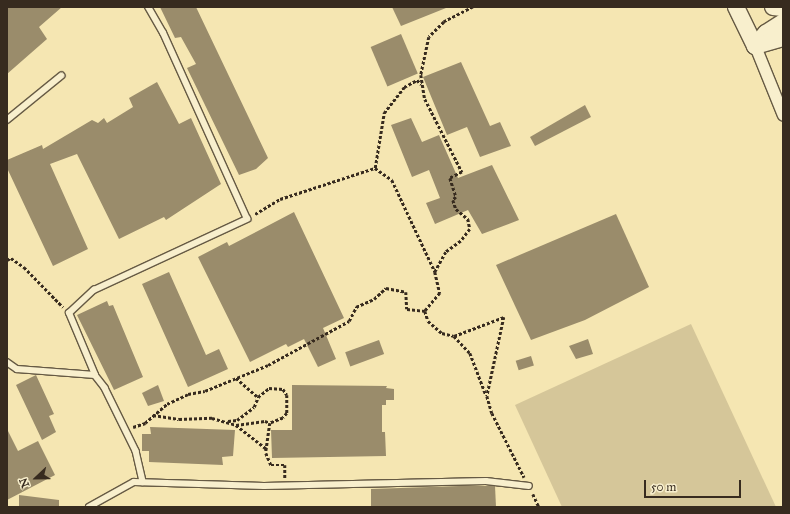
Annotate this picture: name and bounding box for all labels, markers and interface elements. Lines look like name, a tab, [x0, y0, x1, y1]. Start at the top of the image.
north arrow	[16, 458, 56, 498]
scale bar	[646, 472, 743, 498]
text: N	[17, 476, 32, 489]
text: 50 m	[651, 480, 676, 494]

